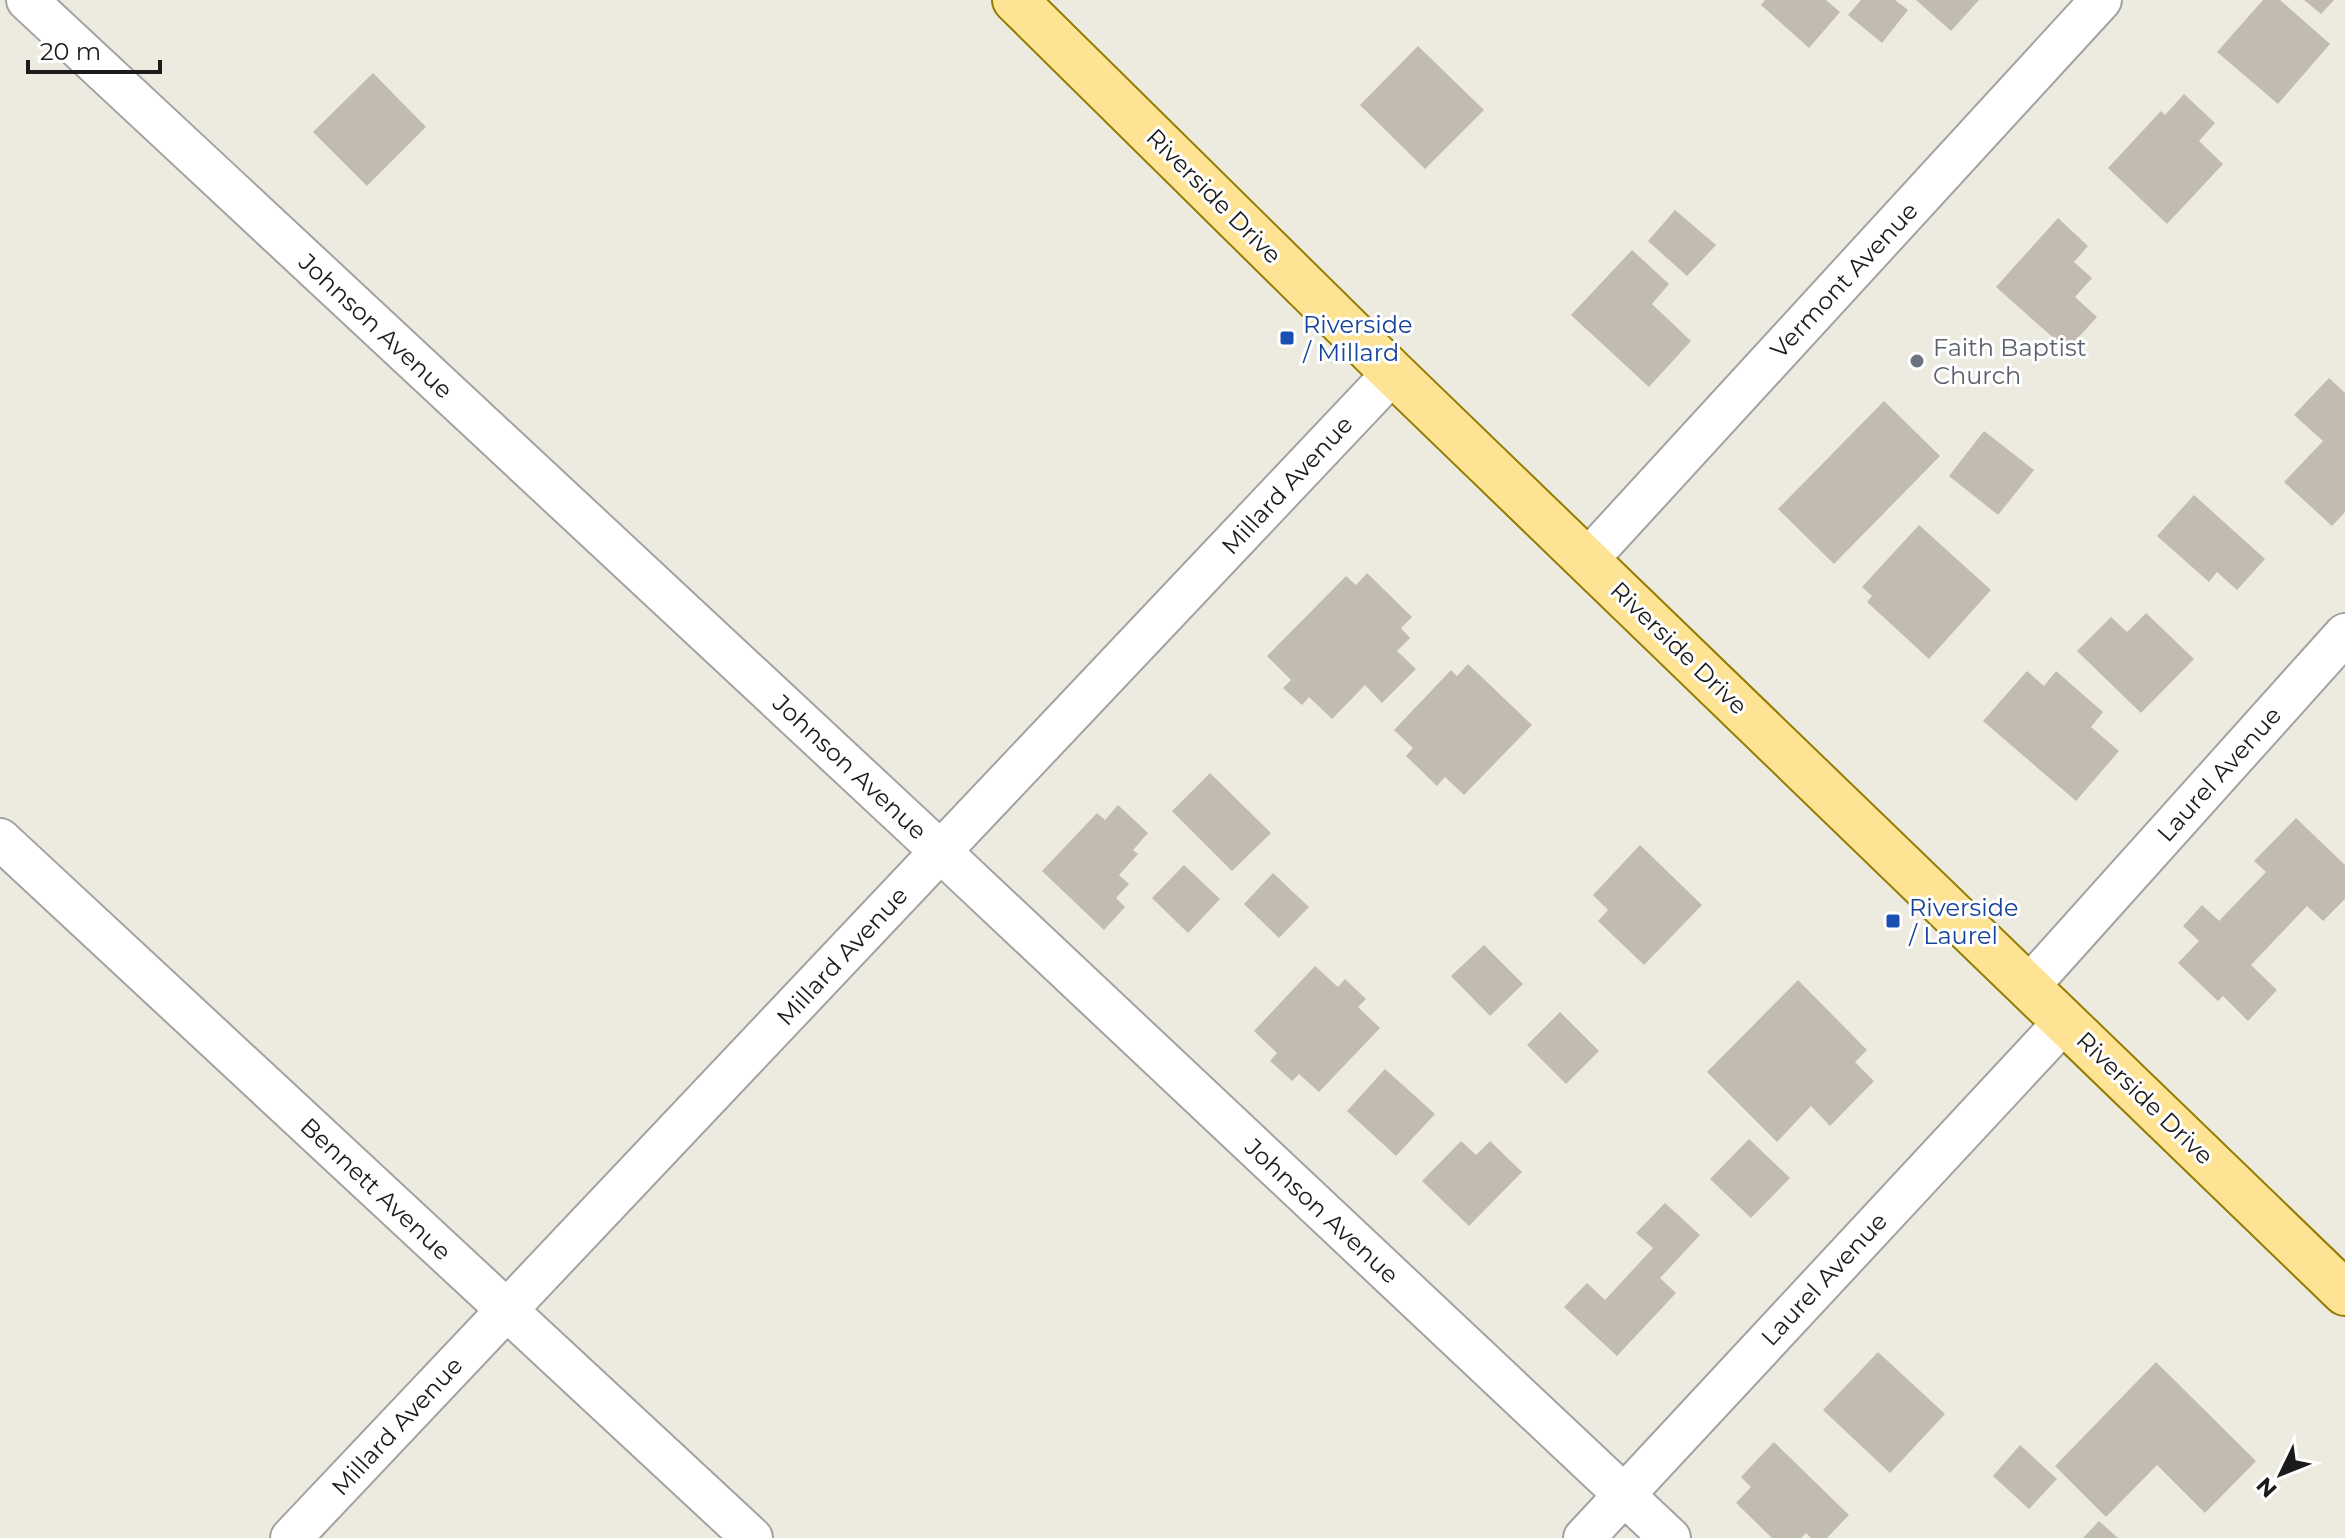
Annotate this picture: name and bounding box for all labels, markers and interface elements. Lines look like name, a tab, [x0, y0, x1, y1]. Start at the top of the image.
scale bar	[28, 24, 160, 74]
text: 20 m	[40, 37, 101, 66]
street label: Riverside Drive	[1141, 123, 1287, 269]
street label: Vermont Avenue	[1764, 196, 1924, 364]
street label: Johnson Avenue	[292, 247, 459, 405]
place label: Riverside / Millard	[1302, 310, 1412, 367]
marker: Riverside / Millard	[1278, 329, 1296, 347]
place label: Faith Baptist Church	[1933, 333, 2087, 390]
marker: Faith Baptist Church	[1908, 352, 1926, 370]
street label: Millard Avenue	[1215, 410, 1359, 560]
street label: Riverside Drive	[1605, 576, 1753, 720]
street label: Johnson Avenue	[766, 688, 933, 846]
street label: Laurel Avenue	[2151, 701, 2287, 847]
street label: Millard Avenue	[770, 881, 914, 1031]
place label: Riverside / Laurel	[1908, 893, 2018, 950]
marker: Riverside / Laurel	[1884, 912, 1902, 930]
street label: Riverside Drive	[2071, 1026, 2219, 1170]
street label: Bennett Avenue	[295, 1112, 457, 1266]
street label: Johnson Avenue	[1238, 1132, 1405, 1290]
street label: Laurel Avenue	[1755, 1206, 1893, 1352]
street label: Millard Avenue	[325, 1351, 469, 1501]
north arrow	[2241, 1434, 2321, 1514]
text: N	[2251, 1472, 2283, 1503]

